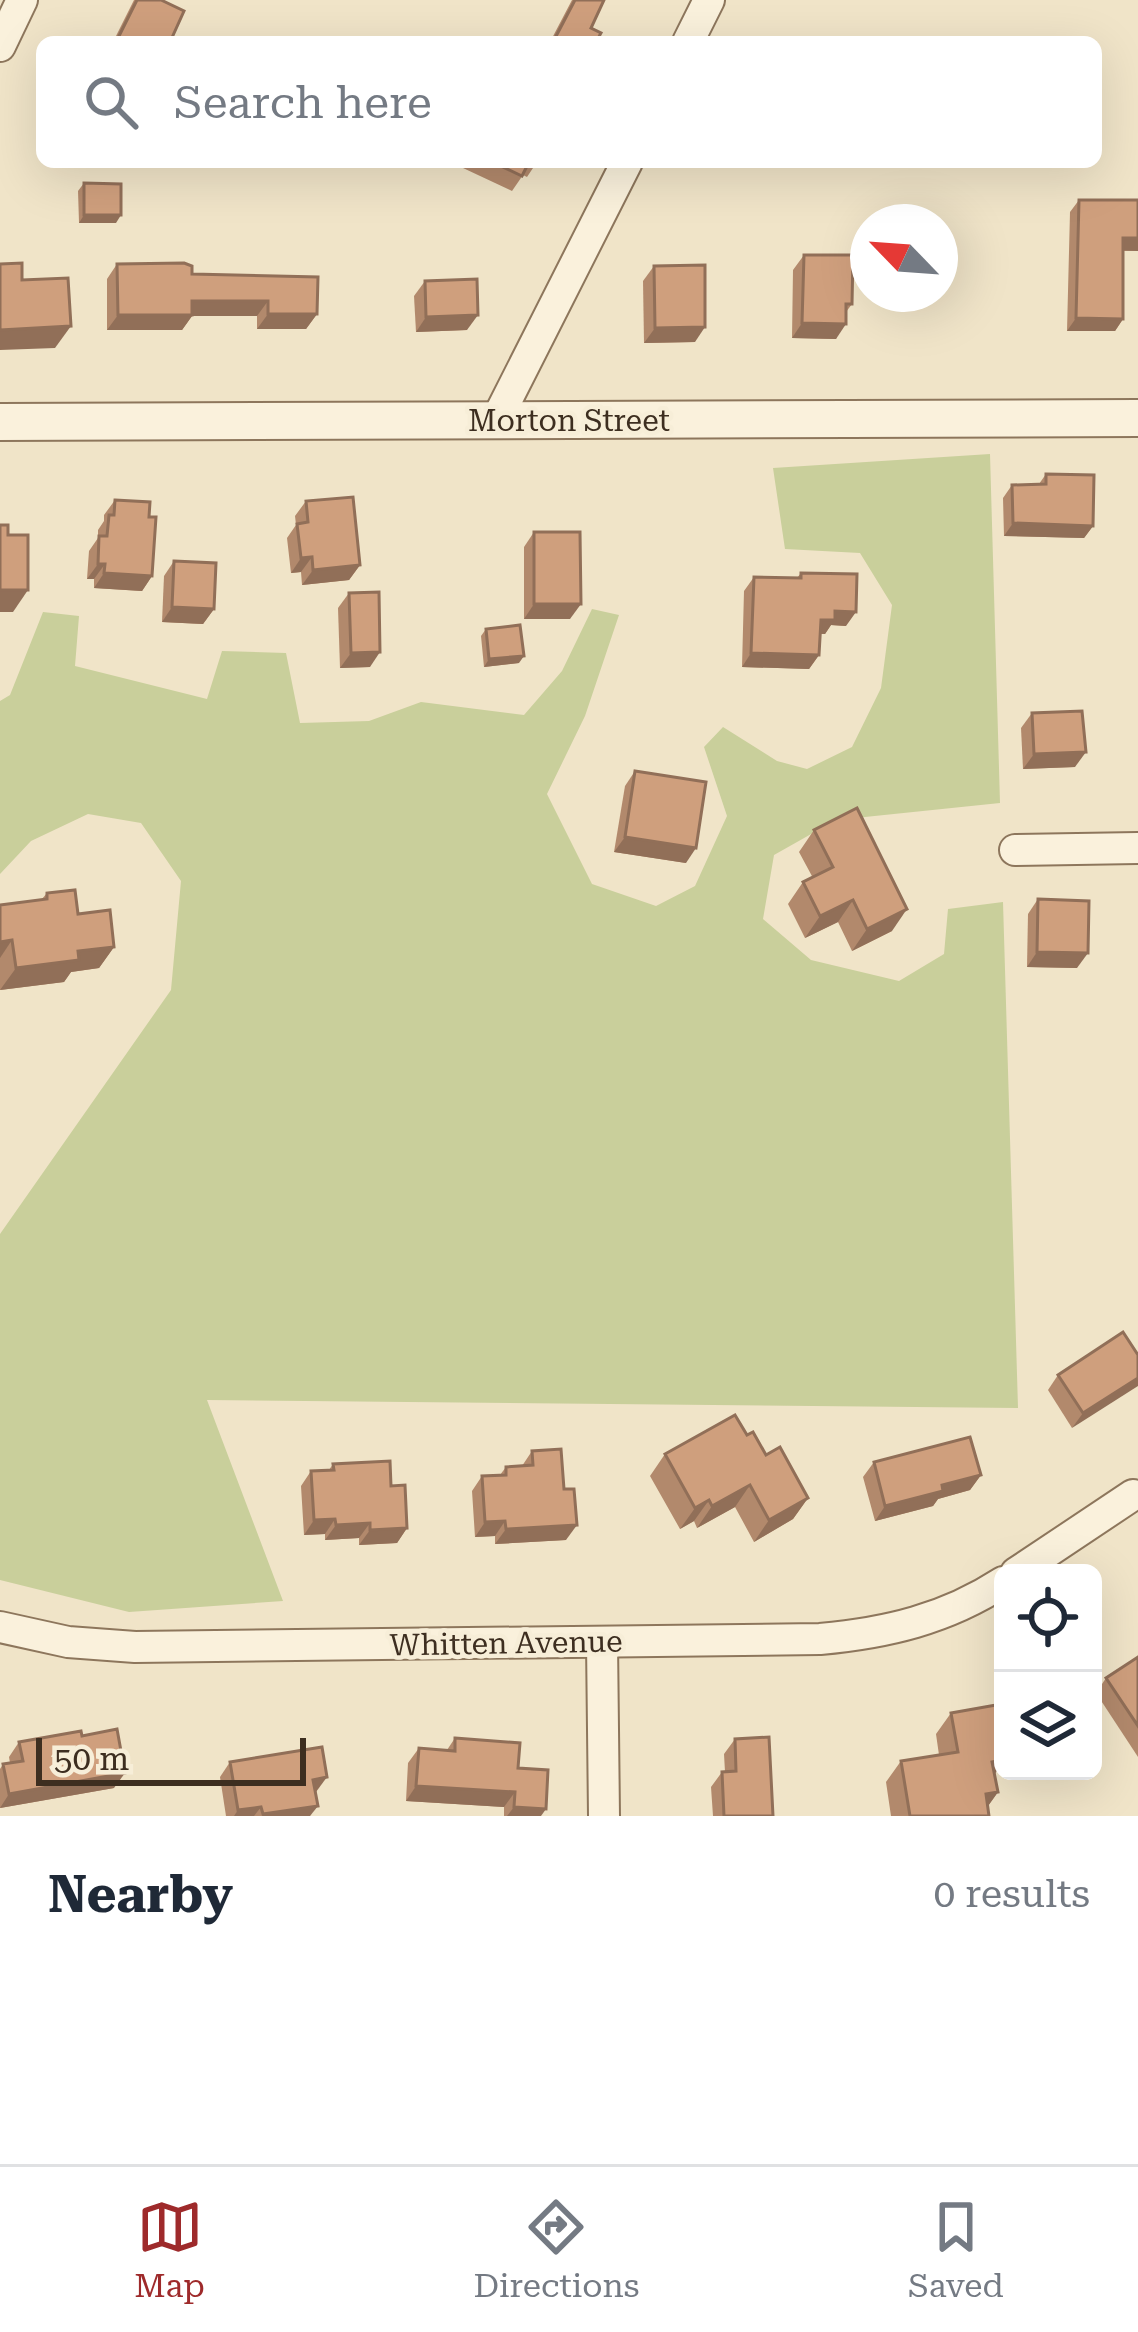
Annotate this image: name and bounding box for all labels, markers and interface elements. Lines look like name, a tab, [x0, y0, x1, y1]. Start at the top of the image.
search box	[36, 36, 1102, 168]
icon: search	[78, 69, 144, 135]
text: Search here	[174, 76, 432, 129]
north arrow	[850, 204, 958, 312]
street label: Morton Street	[468, 403, 670, 438]
map controls	[994, 1564, 1102, 1780]
button: locate	[994, 1564, 1102, 1672]
street label: Whitten Avenue	[389, 1623, 623, 1663]
button: layers	[994, 1672, 1102, 1780]
scale bar	[36, 1732, 306, 1785]
text: 50 m	[54, 1739, 129, 1778]
text: Nearby	[48, 1865, 233, 1924]
text: 0 results	[933, 1871, 1090, 1917]
tab: Map	[134, 2194, 205, 2305]
tab: Directions	[473, 2194, 639, 2305]
tab: Saved	[908, 2194, 1004, 2305]

